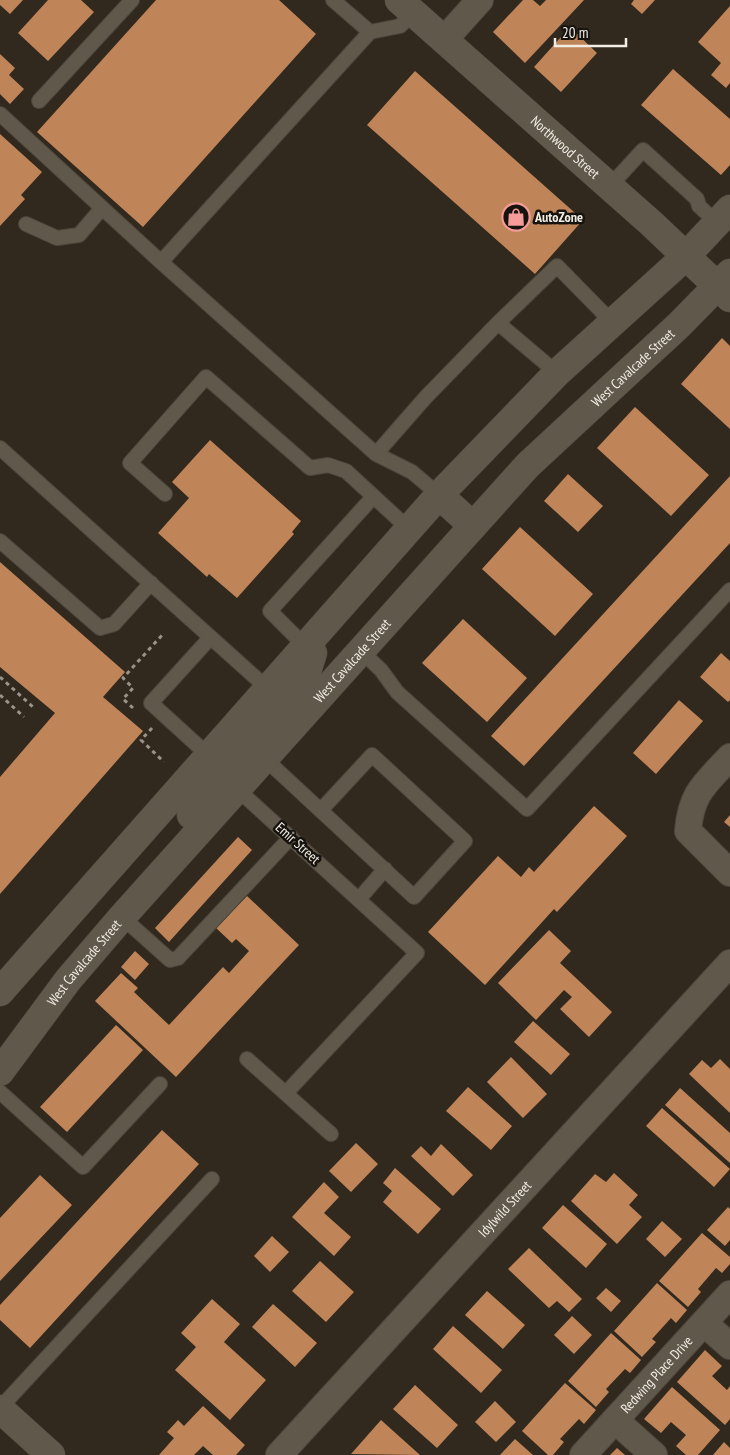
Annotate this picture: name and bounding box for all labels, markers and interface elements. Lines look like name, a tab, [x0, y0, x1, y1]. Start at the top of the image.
scale bar	[555, 15, 626, 47]
text: 20 m	[562, 23, 588, 42]
street label: Northwood Street	[527, 112, 604, 183]
shop icon: AutoZone	[501, 202, 531, 232]
place label: AutoZone	[534, 208, 583, 226]
street label: West Cavalcade Street	[588, 325, 678, 411]
street label: West Cavalcade Street	[310, 615, 395, 706]
street label: Emir Street	[272, 818, 324, 868]
street label: West Cavalcade Street	[43, 916, 125, 1009]
street label: Idylwild Street	[474, 1177, 535, 1241]
street label: Redwing Place Drive	[617, 1332, 697, 1417]

